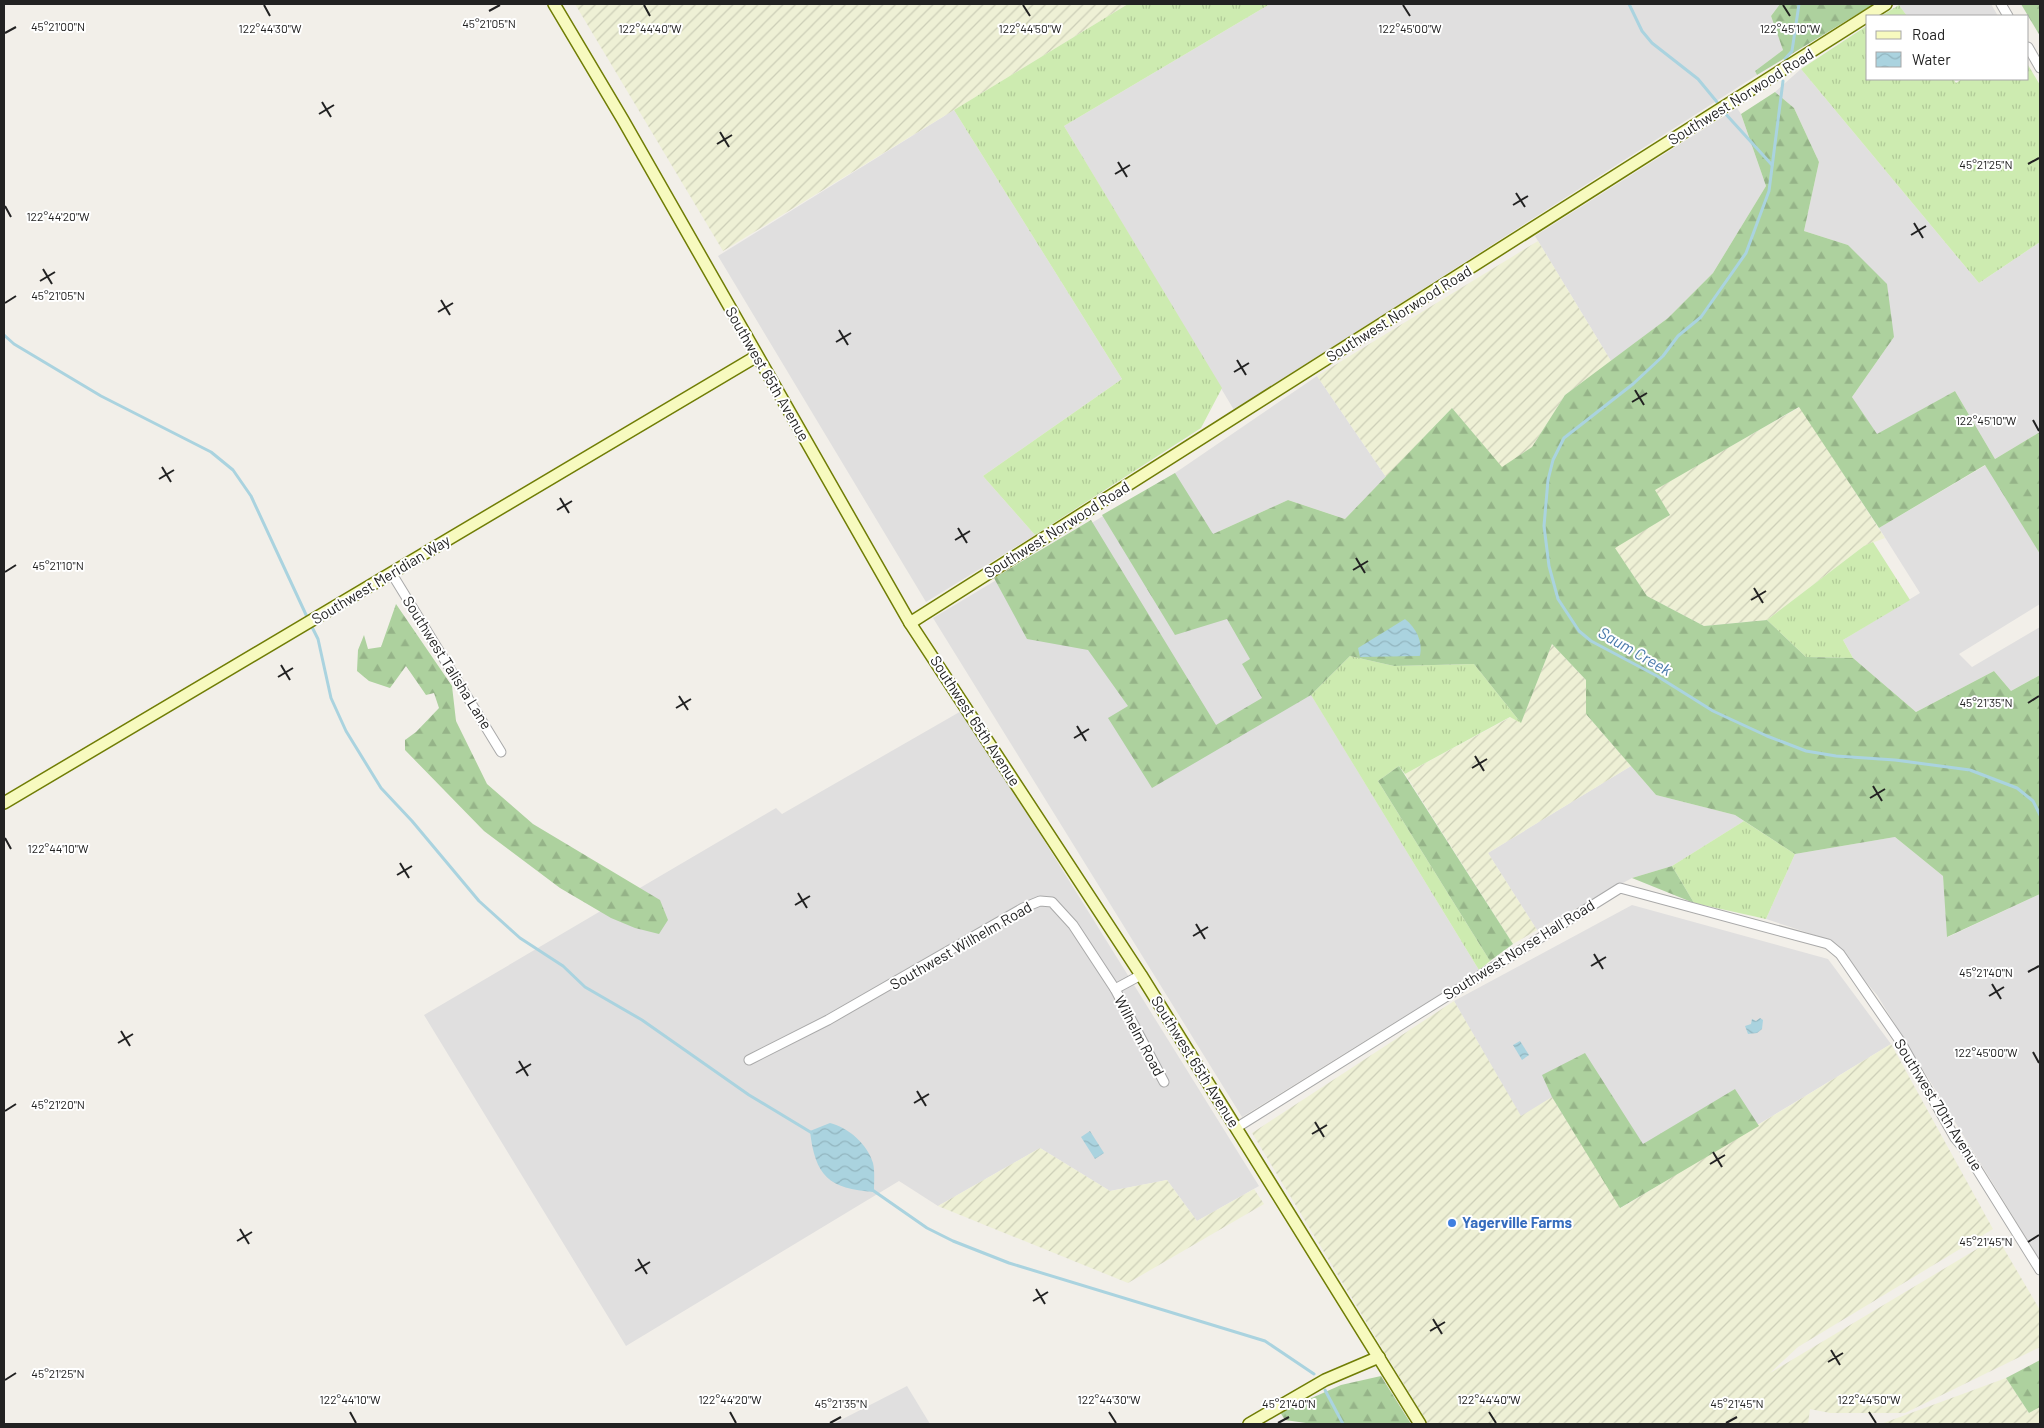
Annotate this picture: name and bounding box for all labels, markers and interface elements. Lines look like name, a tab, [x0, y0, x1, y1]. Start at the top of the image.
legend	[1866, 15, 2029, 80]
text: 45°21'05"N	[462, 16, 516, 30]
text: 45°21'00"N	[31, 19, 85, 33]
text: 122°44'30"W	[239, 21, 302, 35]
text: 122°44'40"W	[618, 21, 682, 35]
text: 122°44'50"W	[999, 21, 1062, 35]
text: 122°45'00"W	[1378, 21, 1442, 35]
text: 122°45'10"W	[1760, 21, 1821, 35]
text: Road	[1912, 25, 1945, 43]
street label: Southwest Norwood Road	[1664, 44, 1816, 148]
text: Water	[1912, 50, 1951, 68]
text: 45°21'25"N	[1959, 157, 2013, 171]
text: 122°44'20"W	[26, 209, 90, 223]
street label: Southwest Norwood Road	[1322, 261, 1474, 365]
text: 45°21'05"N	[31, 288, 85, 302]
street label: Southwest 65th Avenue	[722, 303, 814, 444]
text: 122°45'10"W	[1956, 413, 2017, 427]
street label: Southwest Norwood Road	[980, 477, 1132, 581]
street label: Southwest Meridian Way	[308, 531, 453, 628]
text: 45°21'10"N	[32, 558, 84, 572]
street label: Southwest Talisha Lane	[399, 592, 496, 732]
water label: Saum Creek	[1595, 622, 1675, 679]
street label: Southwest 65th Avenue	[927, 652, 1025, 789]
text: 45°21'35"N	[1959, 695, 2013, 709]
text: 122°44'10"W	[28, 841, 89, 855]
street label: Southwest Norse Hall Road	[1440, 895, 1597, 1003]
street label: Southwest Wilhelm Road	[886, 897, 1035, 993]
text: 45°21'40"N	[1959, 965, 2013, 979]
street label: Wilhelm Road	[1111, 992, 1169, 1079]
street label: Southwest 65th Avenue	[1148, 992, 1244, 1131]
street label: Southwest 70th Avenue	[1891, 1035, 1987, 1174]
text: 122°45'00"W	[1954, 1045, 2018, 1059]
text: 45°21'20"N	[31, 1097, 85, 1111]
place label: Yagerville Farms	[1462, 1213, 1573, 1231]
marker: Yagerville Farms	[1446, 1217, 1458, 1229]
text: 45°21'45"N	[1959, 1234, 2013, 1248]
text: 45°21'25"N	[31, 1366, 85, 1380]
text: 122°44'10"W	[320, 1392, 381, 1406]
text: 122°44'20"W	[698, 1392, 762, 1406]
text: 122°44'30"W	[1078, 1392, 1141, 1406]
text: 122°44'40"W	[1457, 1392, 1521, 1406]
text: 122°44'50"W	[1838, 1392, 1901, 1406]
text: 45°21'35"N	[814, 1396, 868, 1410]
text: 45°21'40"N	[1262, 1396, 1316, 1410]
text: 45°21'45"N	[1710, 1396, 1764, 1410]

